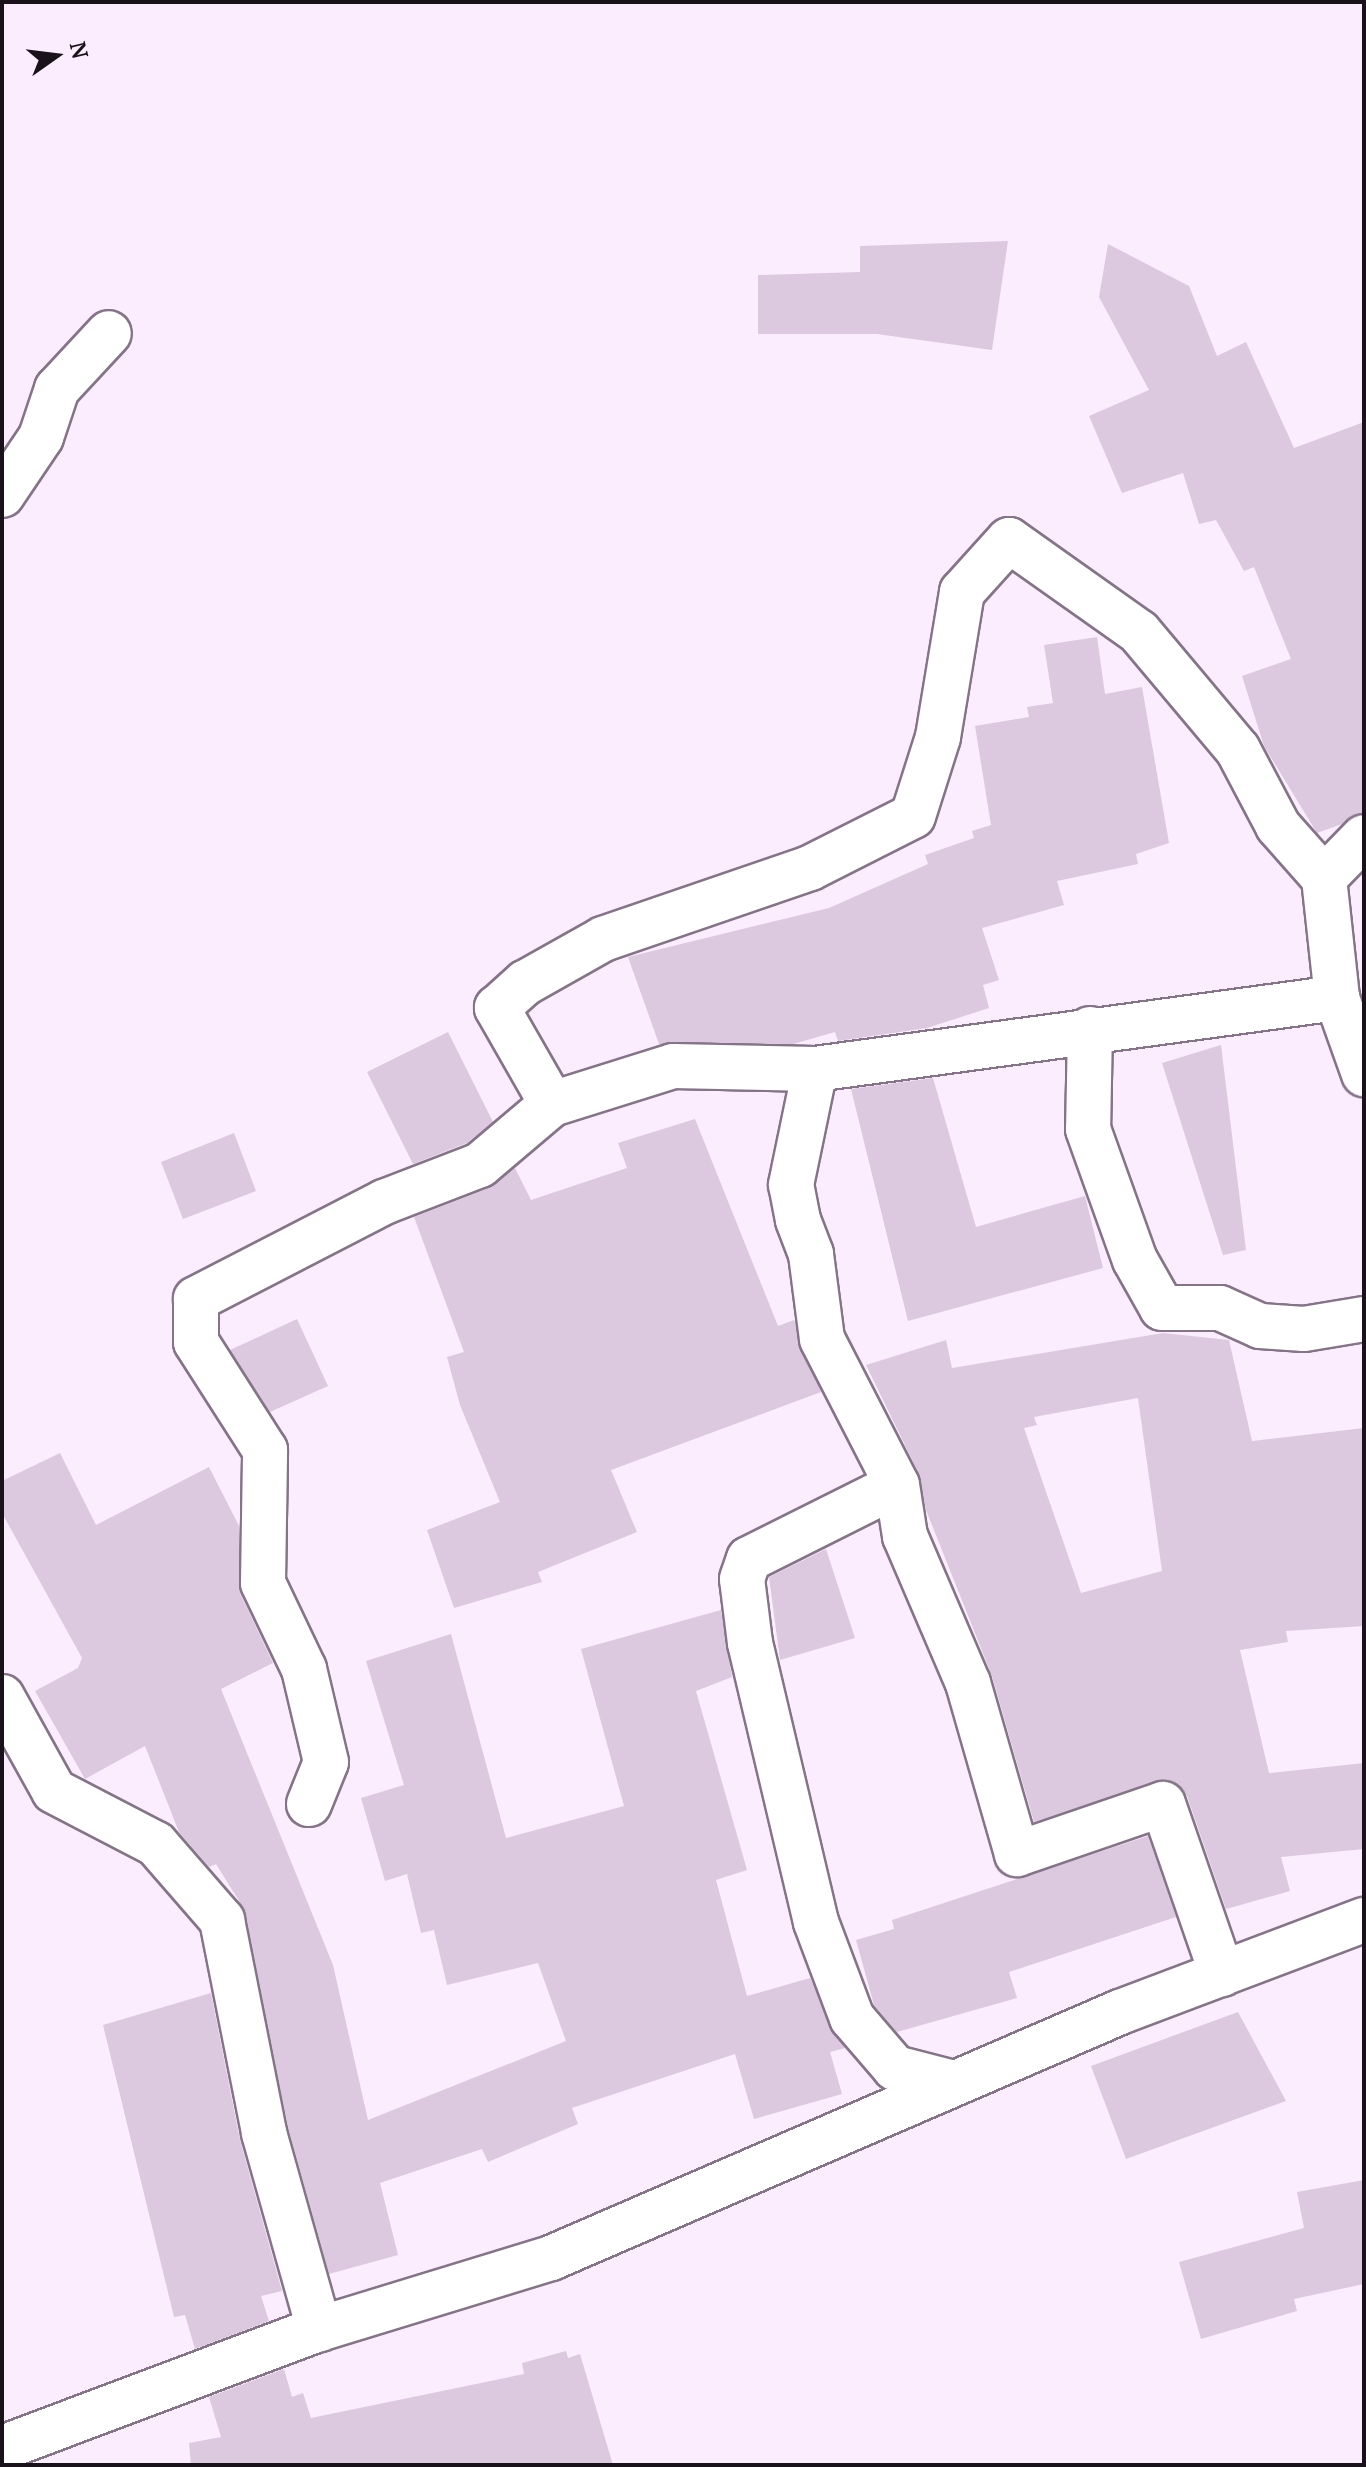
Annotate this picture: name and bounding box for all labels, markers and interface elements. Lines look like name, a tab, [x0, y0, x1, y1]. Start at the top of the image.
north arrow	[16, 16, 96, 96]
text: N	[64, 38, 96, 62]

